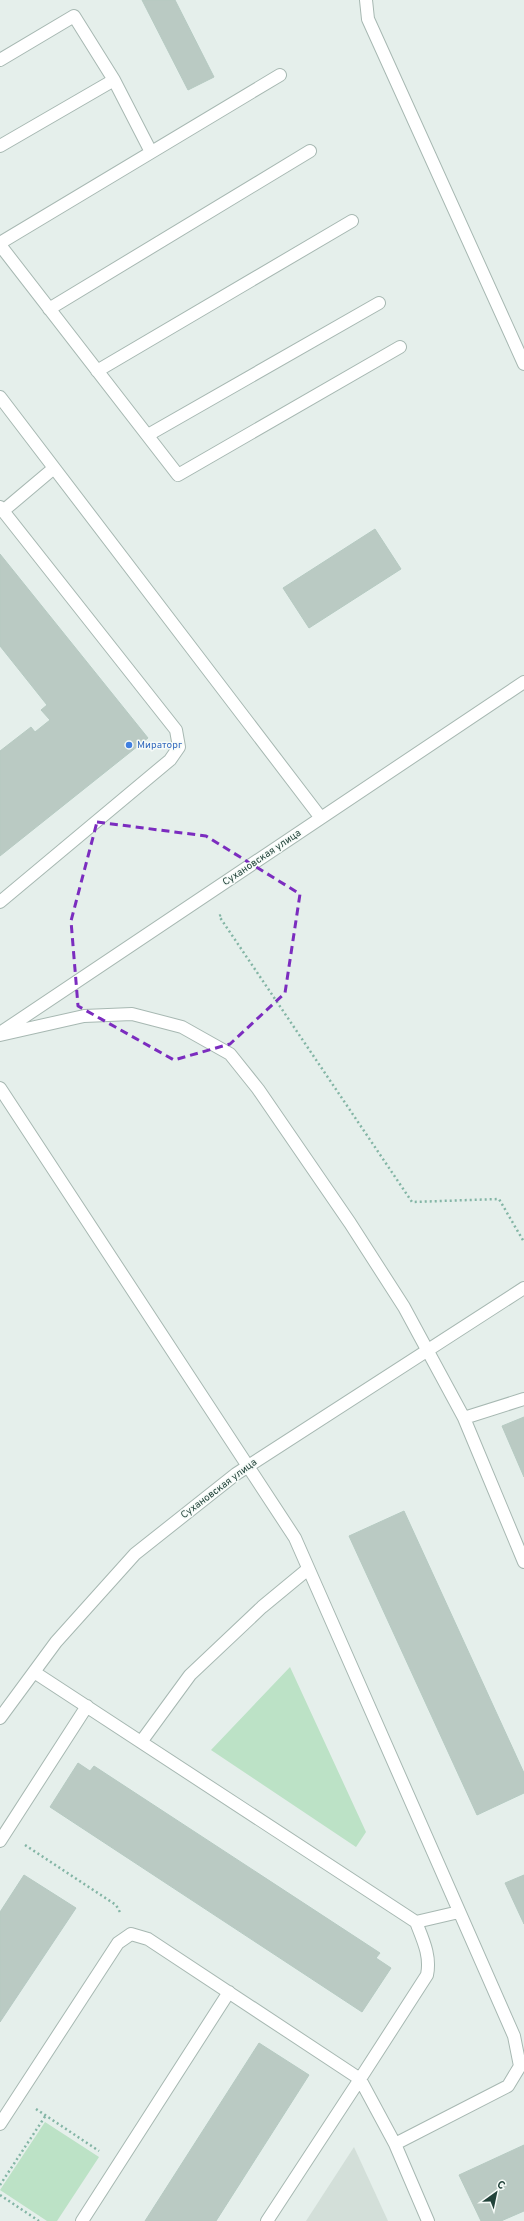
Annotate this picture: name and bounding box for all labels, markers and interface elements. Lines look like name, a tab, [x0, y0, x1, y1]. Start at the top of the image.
place label: Мираторг	[137, 739, 182, 752]
marker: Мираторг	[124, 740, 134, 750]
street label: Сухановская улица	[220, 827, 304, 889]
street label: Сухановская улица	[178, 1456, 260, 1522]
north arrow	[476, 2173, 516, 2213]
text: С	[494, 2178, 508, 2193]

